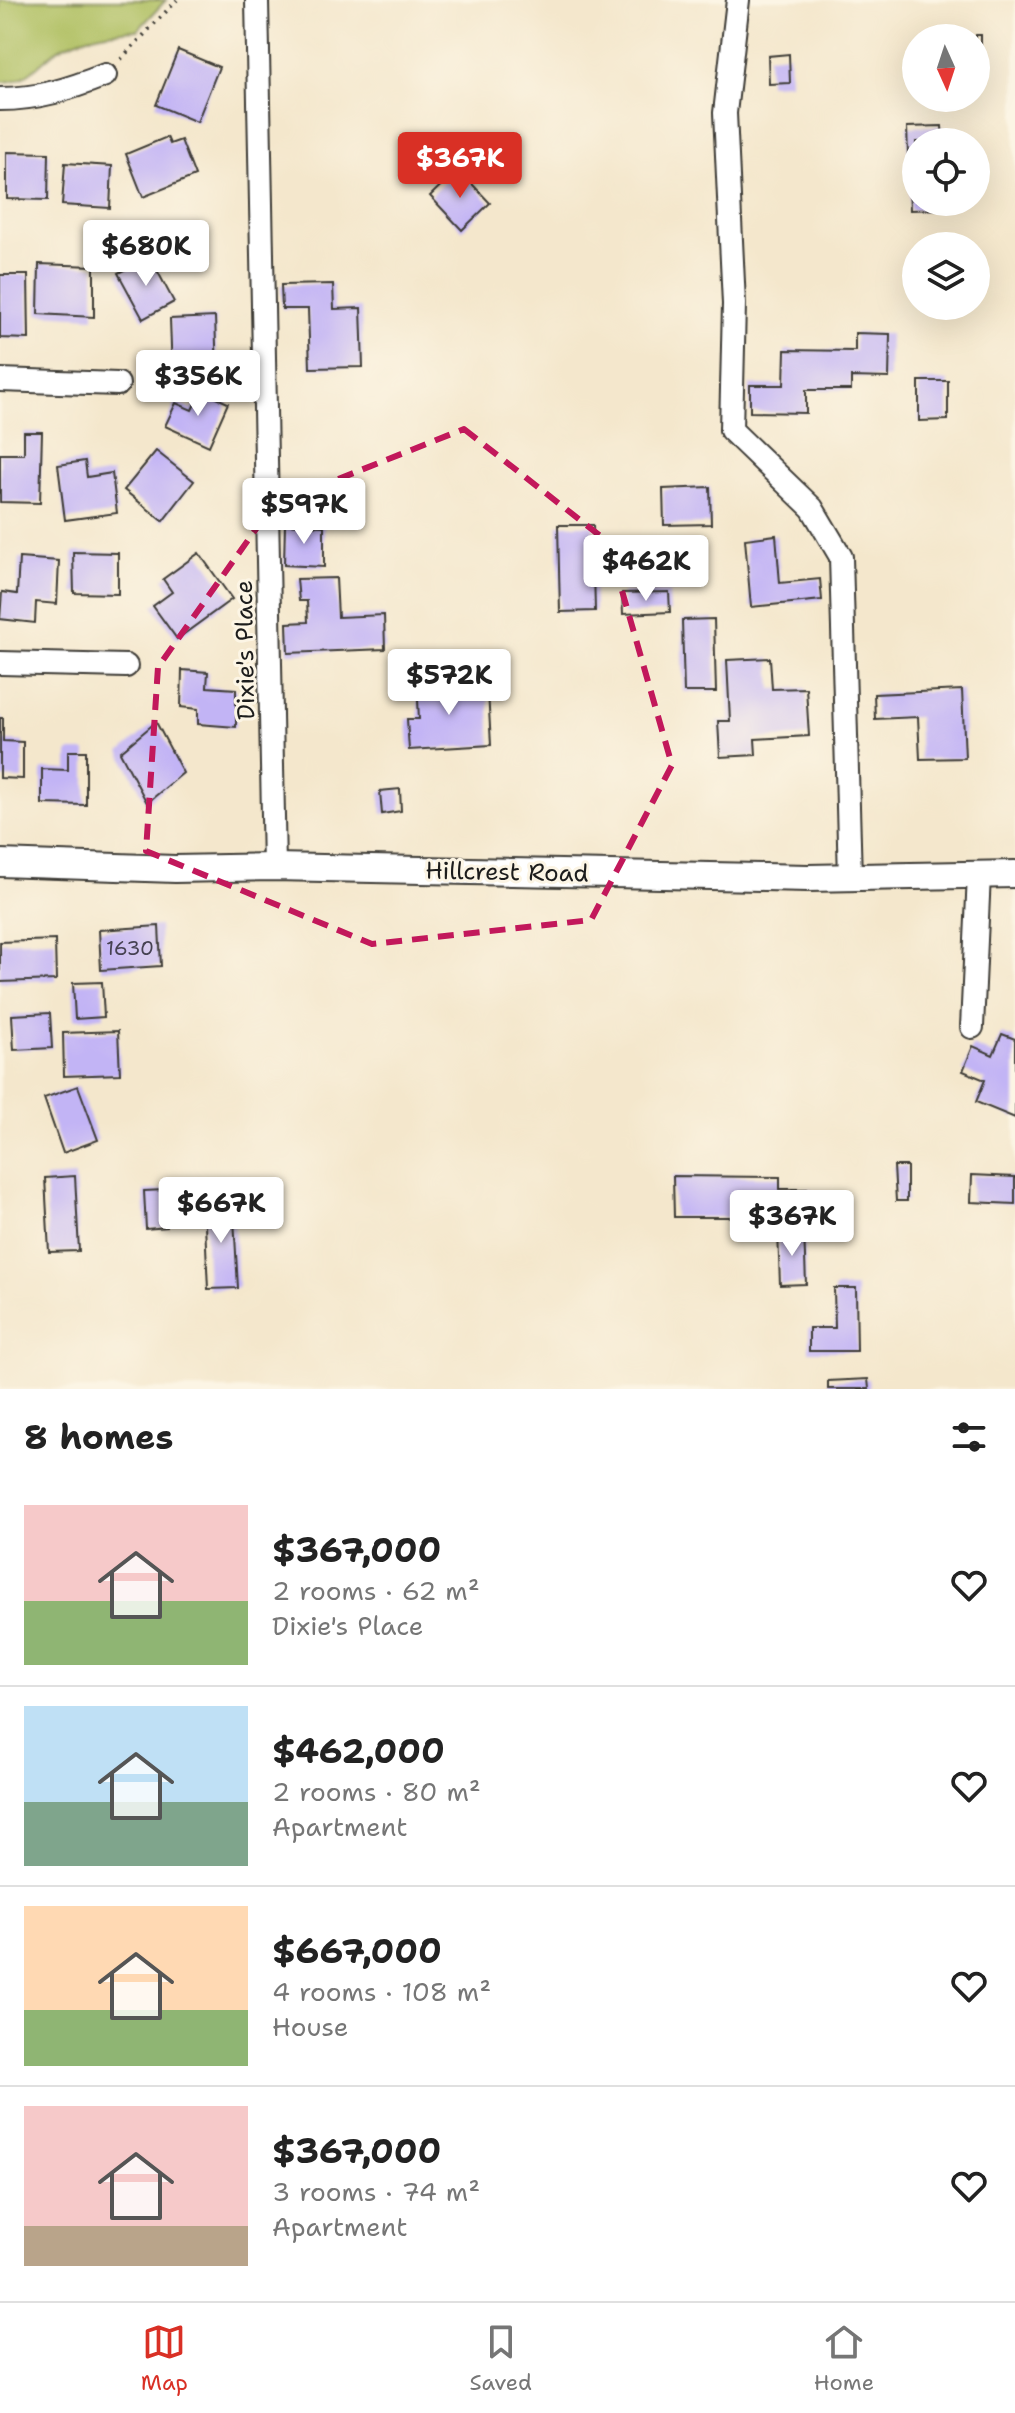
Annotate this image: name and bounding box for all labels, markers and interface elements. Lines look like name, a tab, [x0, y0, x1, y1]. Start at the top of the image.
north arrow	[902, 24, 990, 112]
map controls	[902, 24, 990, 320]
button: locate	[902, 128, 990, 216]
pin: $367K	[404, 132, 516, 200]
text: $367K	[416, 140, 504, 175]
pin: $680K	[90, 220, 202, 288]
text: $680K	[101, 228, 191, 263]
button: layers	[902, 232, 990, 320]
pin: $356K	[142, 350, 254, 418]
text: $356K	[154, 358, 242, 393]
pin: $597K	[248, 478, 360, 546]
text: $597K	[260, 486, 348, 521]
pin: $462K	[590, 535, 702, 603]
text: $462K	[601, 543, 691, 578]
street label: Dixie's Place	[228, 580, 262, 720]
pin: $572K	[393, 649, 505, 717]
text: $572K	[406, 657, 492, 692]
street label: Hillcrest Road	[425, 855, 589, 889]
house number: 1630	[106, 935, 154, 961]
pin: $667K	[165, 1177, 277, 1245]
text: $667K	[177, 1185, 265, 1220]
pin: $367K	[736, 1190, 848, 1258]
text: $367K	[748, 1198, 836, 1233]
text: 8 homes	[24, 1414, 173, 1460]
icon: filters	[947, 1415, 991, 1459]
text: $367,000	[272, 1527, 441, 1573]
icon: home	[88, 1537, 184, 1633]
icon: heart	[947, 1563, 991, 1607]
text: 2 rooms · 62 m²	[272, 1573, 480, 1608]
text: Dixie's Place	[272, 1608, 424, 1643]
text: $462,000	[272, 1728, 445, 1774]
icon: home	[88, 1738, 184, 1834]
icon: heart	[947, 1764, 991, 1808]
text: 2 rooms · 80 m²	[272, 1774, 481, 1809]
text: Apartment	[272, 1809, 408, 1844]
text: $667,000	[272, 1928, 442, 1974]
icon: home	[88, 1938, 184, 2034]
icon: heart	[947, 1964, 991, 2008]
text: 4 rooms · 108 m²	[272, 1974, 491, 2009]
text: House	[272, 2009, 348, 2044]
text: $367,000	[272, 2128, 441, 2174]
icon: home	[88, 2138, 184, 2234]
icon: heart	[947, 2164, 991, 2208]
text: 3 rooms · 74 m²	[272, 2174, 480, 2209]
text: Apartment	[272, 2209, 408, 2244]
tab: Map	[141, 2320, 188, 2397]
tab: Saved	[470, 2320, 532, 2397]
tab: Home	[814, 2320, 874, 2397]

